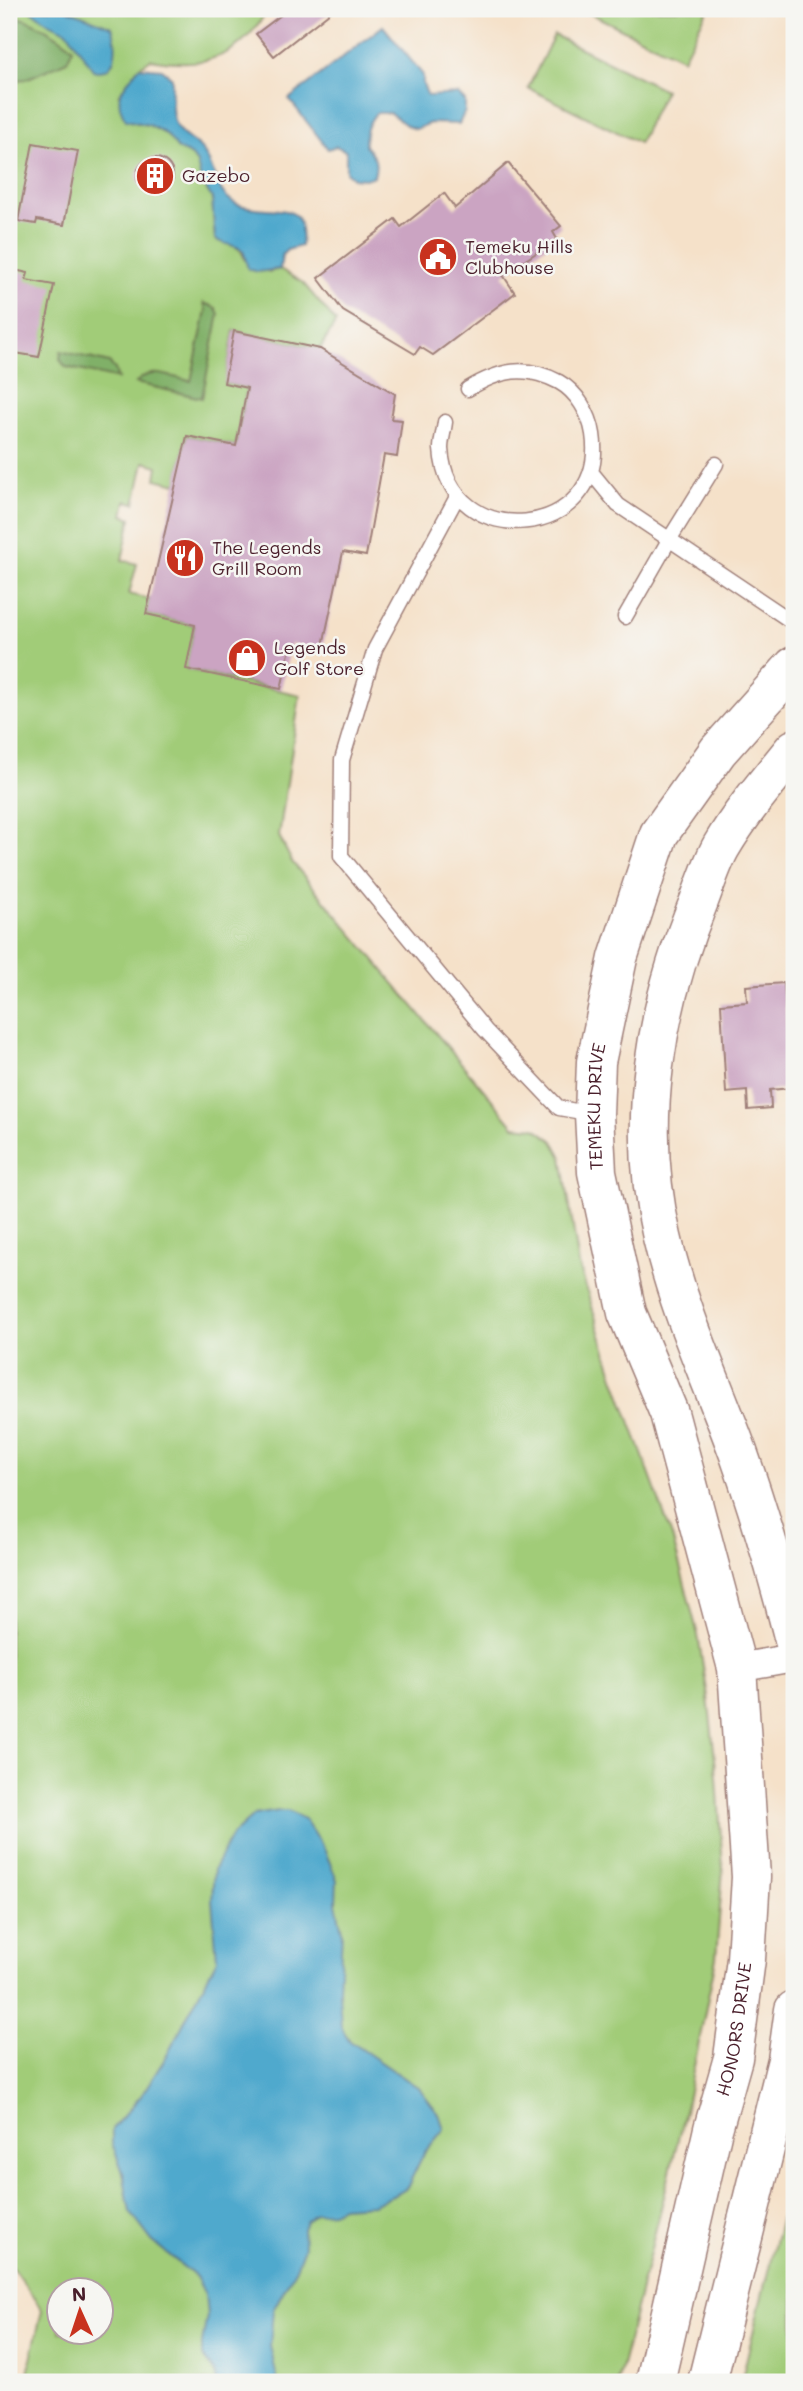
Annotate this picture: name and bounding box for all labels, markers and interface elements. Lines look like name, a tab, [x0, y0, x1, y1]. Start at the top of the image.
building icon: Gazebo	[134, 155, 176, 197]
place label: Gazebo	[182, 163, 250, 187]
place label: Temeku Hills Clubhouse	[465, 234, 573, 279]
public building icon: Temeku Hills Clubhouse	[417, 236, 459, 278]
place label: The Legends Grill Room	[212, 535, 321, 580]
restaurant icon: The Legends Grill Room	[164, 537, 206, 579]
place label: Legends Golf Store	[274, 635, 364, 680]
shop icon: Legends Golf Store	[226, 637, 268, 679]
street label: TEMEKU DRIVE	[581, 1040, 611, 1171]
street label: HONORS DRIVE	[710, 1961, 756, 2099]
north arrow	[46, 2276, 116, 2346]
text: N	[71, 2281, 87, 2306]

